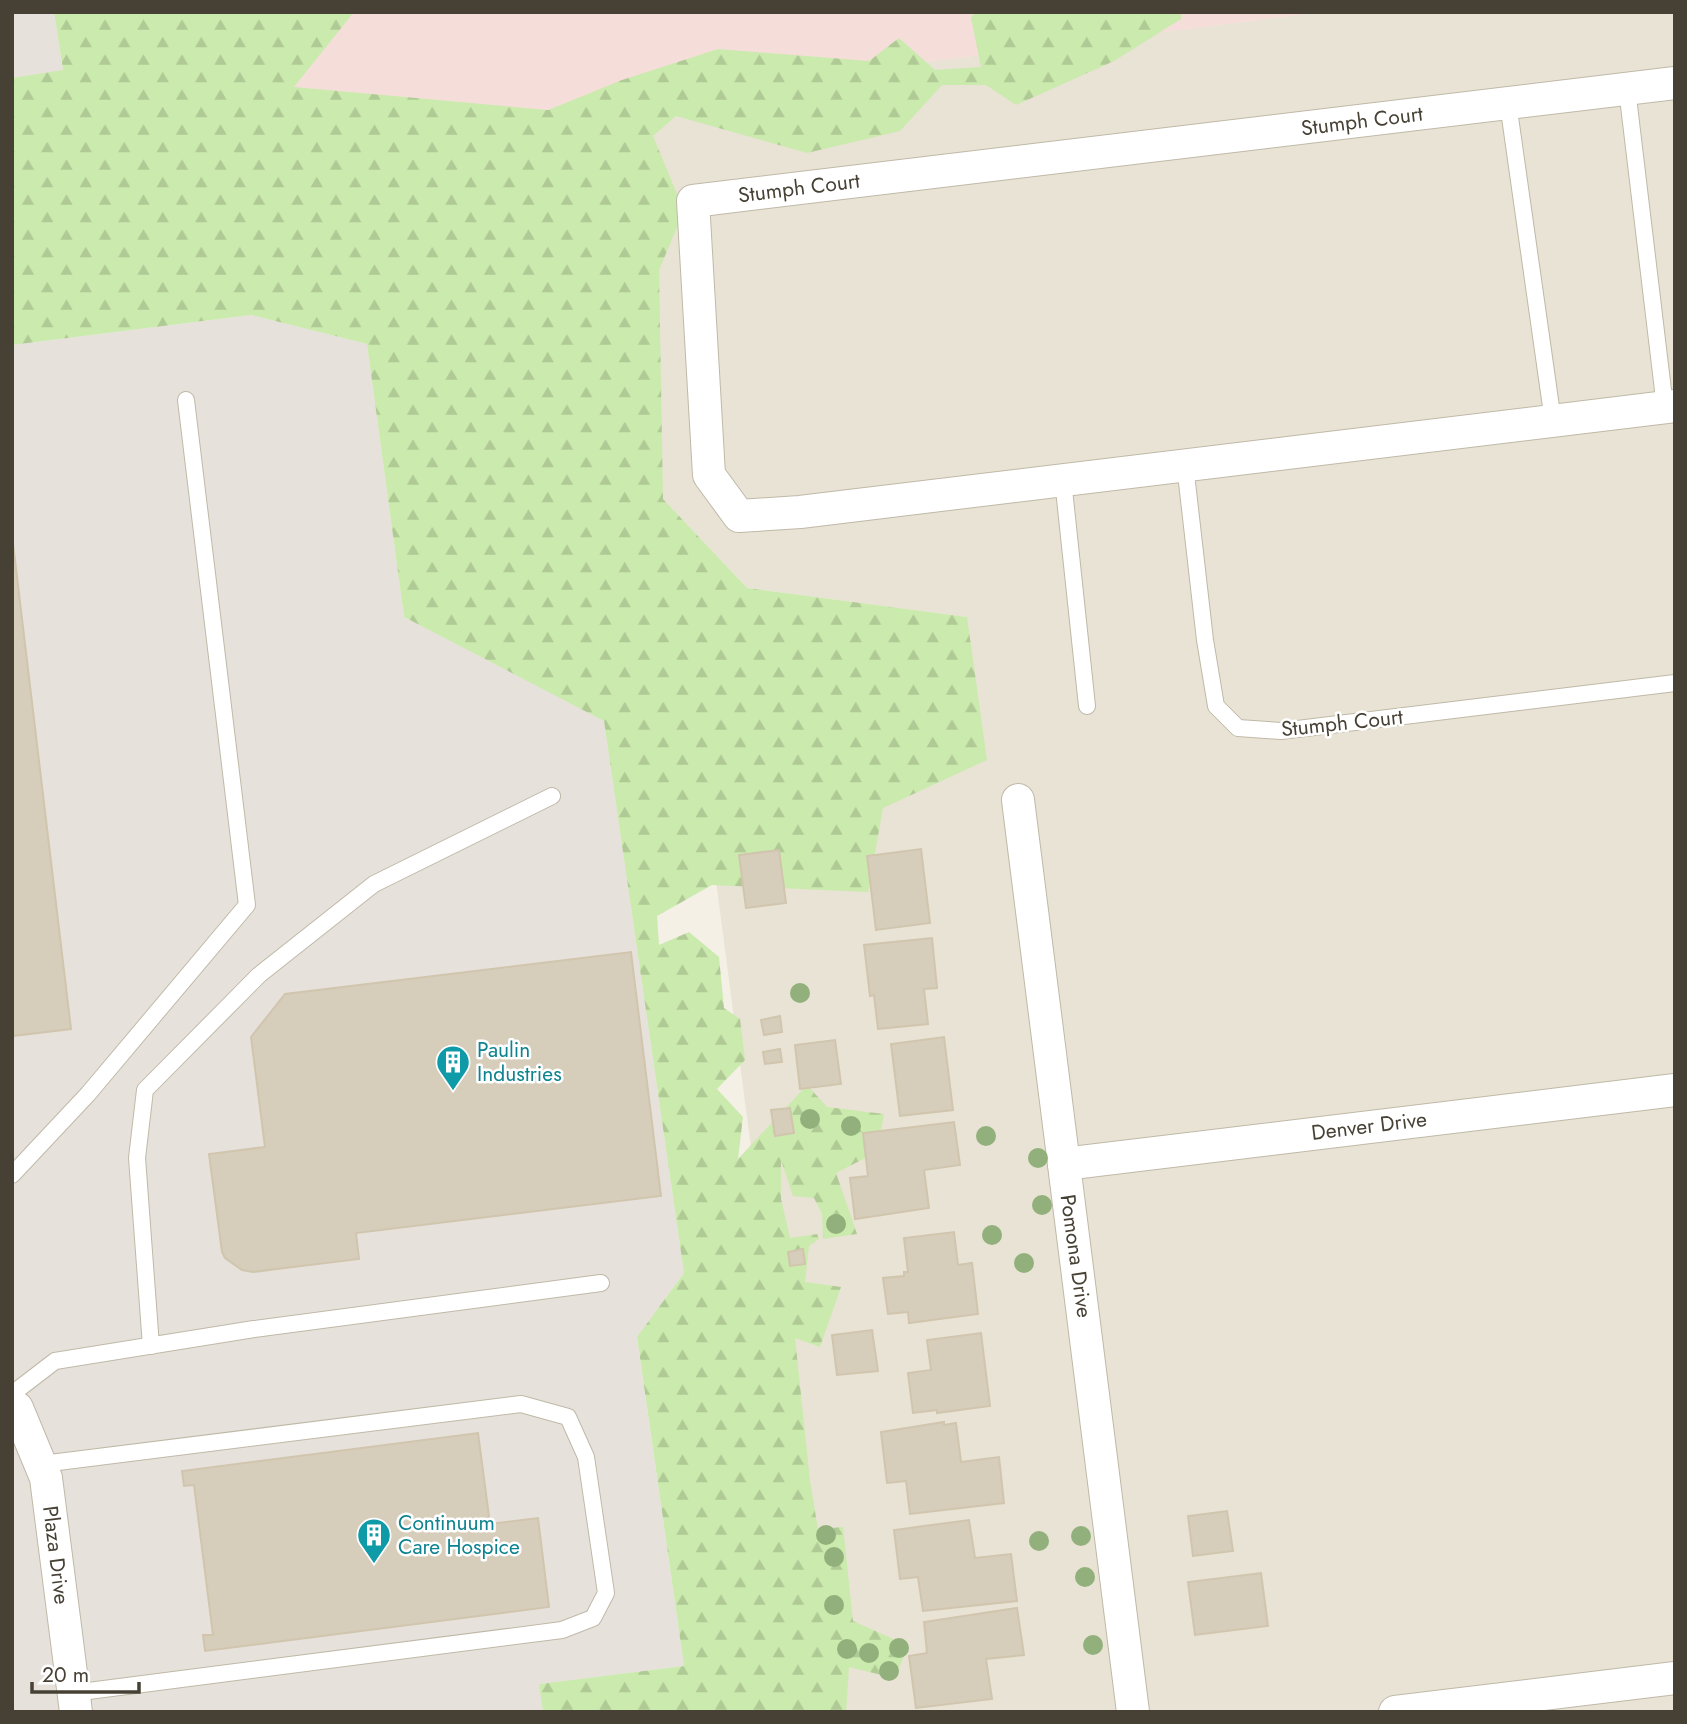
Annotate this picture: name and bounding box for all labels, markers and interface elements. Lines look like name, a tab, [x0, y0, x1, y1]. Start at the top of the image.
street label: Stumph Court	[1299, 99, 1425, 143]
street label: Stumph Court	[736, 166, 862, 210]
street label: Stumph Court	[1280, 702, 1404, 744]
place label: Paulin Industries	[477, 1035, 562, 1089]
building icon: Paulin Industries	[434, 1043, 472, 1092]
street label: Denver Drive	[1310, 1104, 1429, 1148]
street label: Pomona Drive	[1052, 1192, 1100, 1320]
street label: Plaza Drive	[35, 1504, 77, 1606]
place label: Continuum Care Hospice	[398, 1508, 520, 1562]
building icon: Continuum Care Hospice	[355, 1516, 393, 1565]
scale bar	[32, 1650, 138, 1694]
text: 20 m	[42, 1660, 89, 1690]

